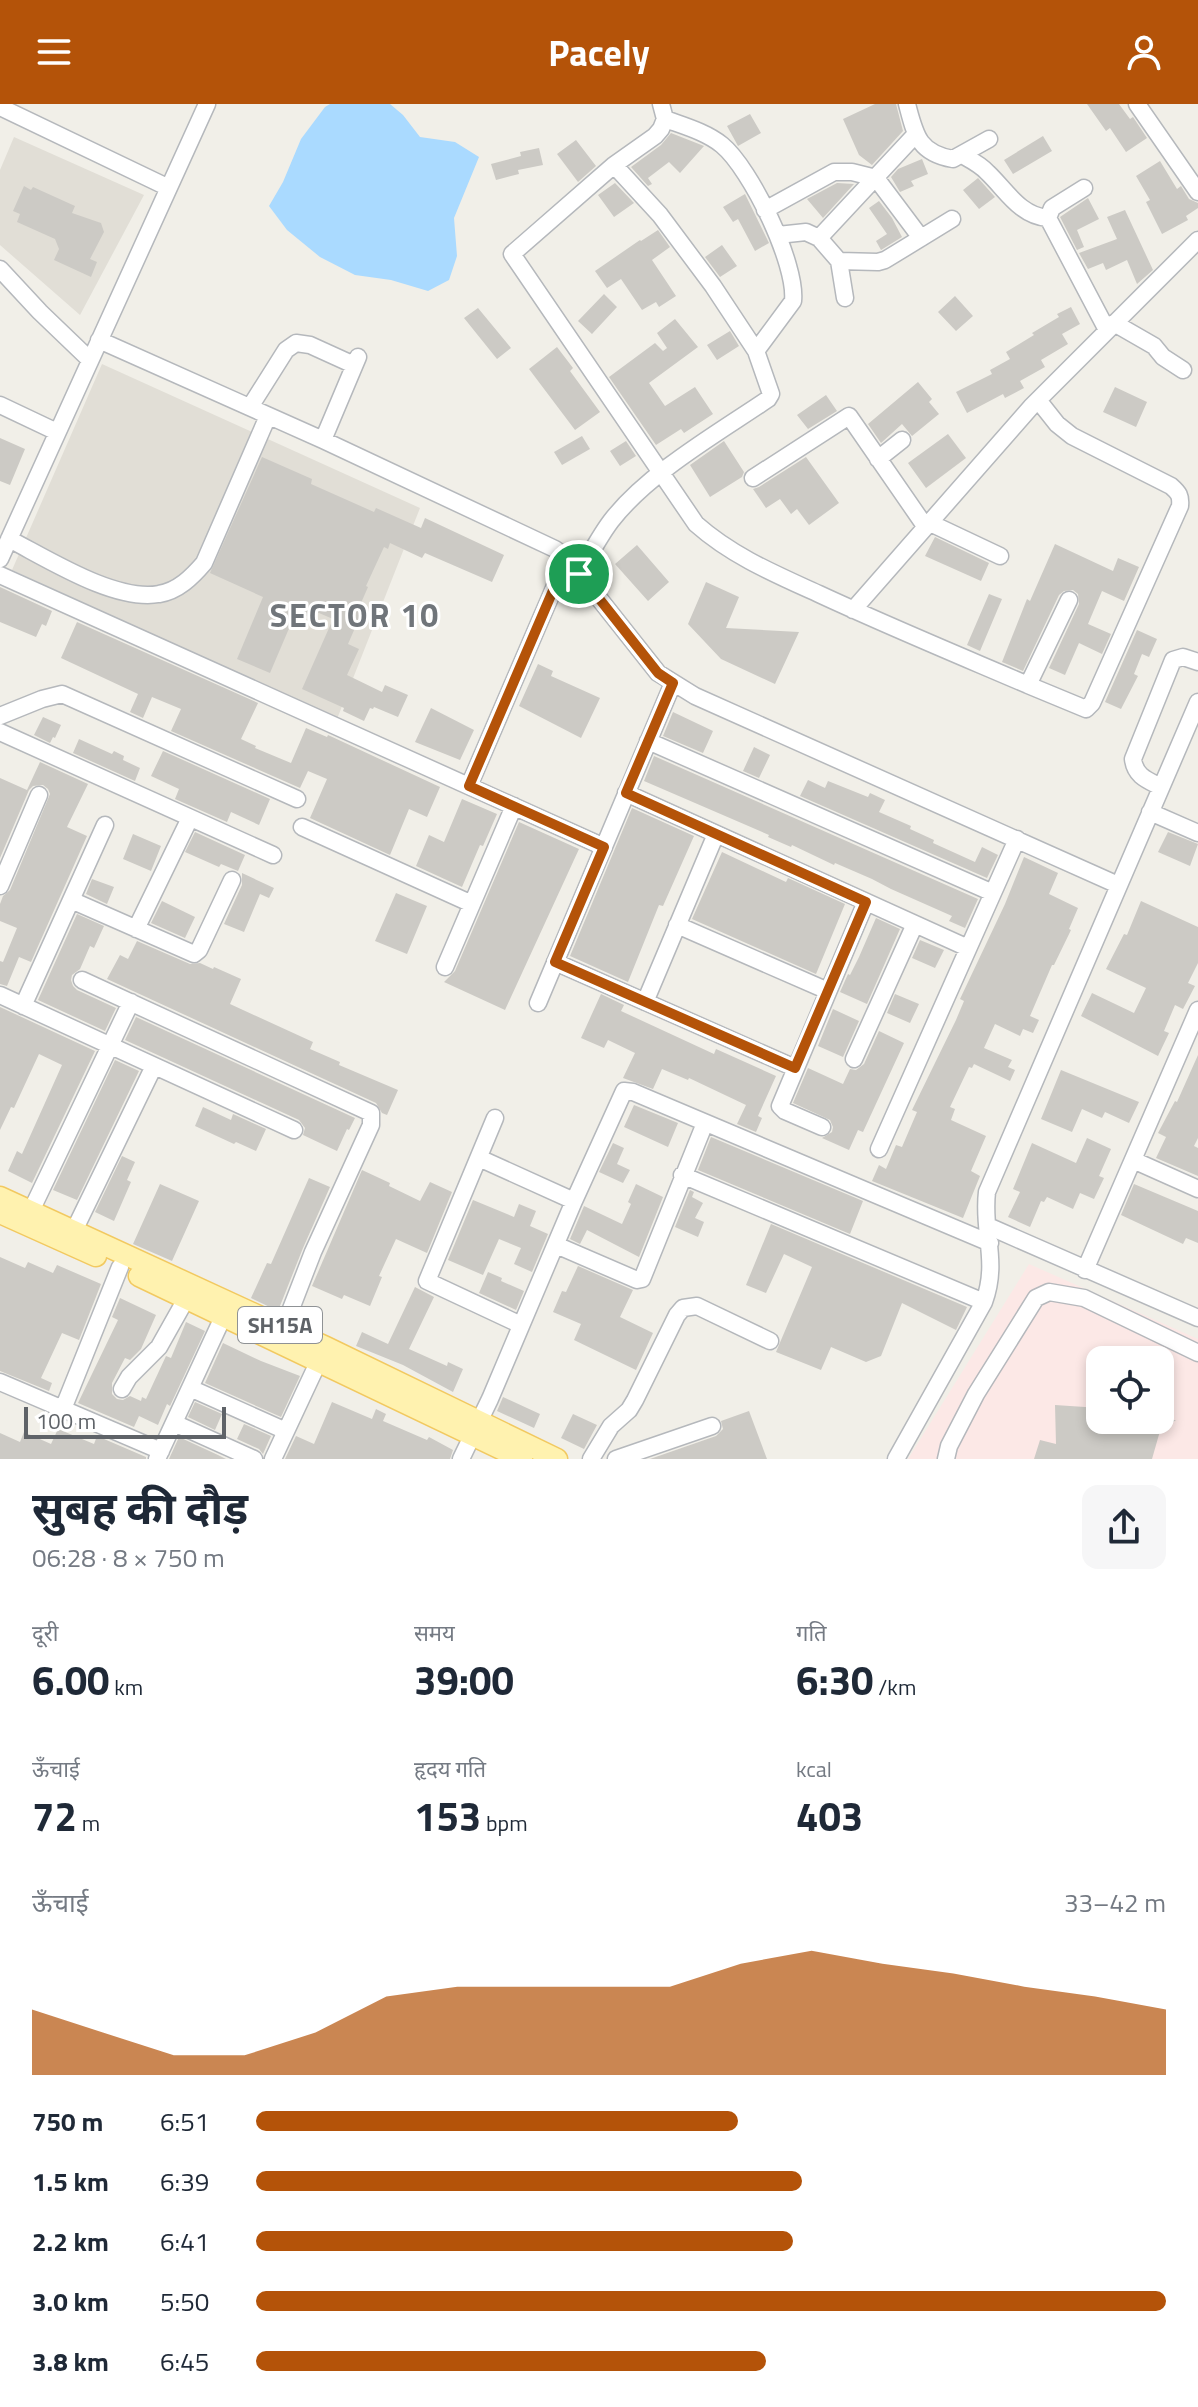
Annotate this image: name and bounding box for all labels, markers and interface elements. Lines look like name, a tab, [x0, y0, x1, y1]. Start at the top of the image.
text: Pacely	[548, 25, 650, 80]
icon: menu	[32, 30, 76, 74]
icon: person	[1122, 30, 1166, 74]
pin	[545, 540, 613, 608]
icon: arrive	[557, 552, 601, 596]
district label: SECTOR 10	[270, 591, 440, 639]
road number: SH15A	[238, 1307, 322, 1343]
map controls	[1086, 1346, 1174, 1434]
button: locate	[1086, 1346, 1174, 1434]
scale bar	[24, 1403, 226, 1439]
text: 100 m	[36, 1404, 96, 1438]
text: सुबह की दौड़	[32, 1474, 248, 1541]
button: share	[1082, 1485, 1166, 1569]
text: 06:28 · 8 × 750 m	[32, 1538, 225, 1577]
text: दूरी	[32, 1616, 58, 1650]
text: समय	[414, 1616, 455, 1650]
text: गति	[796, 1616, 827, 1650]
text: 6.00	[32, 1650, 109, 1711]
text: 39:00	[414, 1650, 514, 1711]
text: 6:30	[796, 1650, 873, 1711]
text: km	[109, 1670, 143, 1704]
text: /km	[873, 1670, 916, 1704]
text: ऊँचाई	[32, 1752, 80, 1786]
text: हृदय गति	[414, 1752, 486, 1786]
text: kcal	[796, 1752, 832, 1786]
text: 72	[32, 1786, 77, 1847]
text: 153	[414, 1786, 481, 1847]
text: 403	[796, 1786, 863, 1847]
text: m	[77, 1806, 100, 1840]
text: bpm	[481, 1806, 528, 1840]
text: ऊँचाई	[32, 1883, 88, 1922]
text: 33–42 m	[1064, 1883, 1166, 1922]
text: 750 m	[32, 2102, 103, 2141]
text: 6:51	[160, 2102, 209, 2141]
text: 1.5 km	[32, 2162, 109, 2201]
text: 6:39	[160, 2162, 209, 2201]
text: 2.2 km	[32, 2222, 109, 2261]
text: 6:41	[160, 2222, 209, 2261]
text: 3.0 km	[32, 2282, 109, 2321]
text: 5:50	[160, 2282, 209, 2321]
text: 3.8 km	[32, 2342, 109, 2381]
text: 6:45	[160, 2342, 209, 2381]

